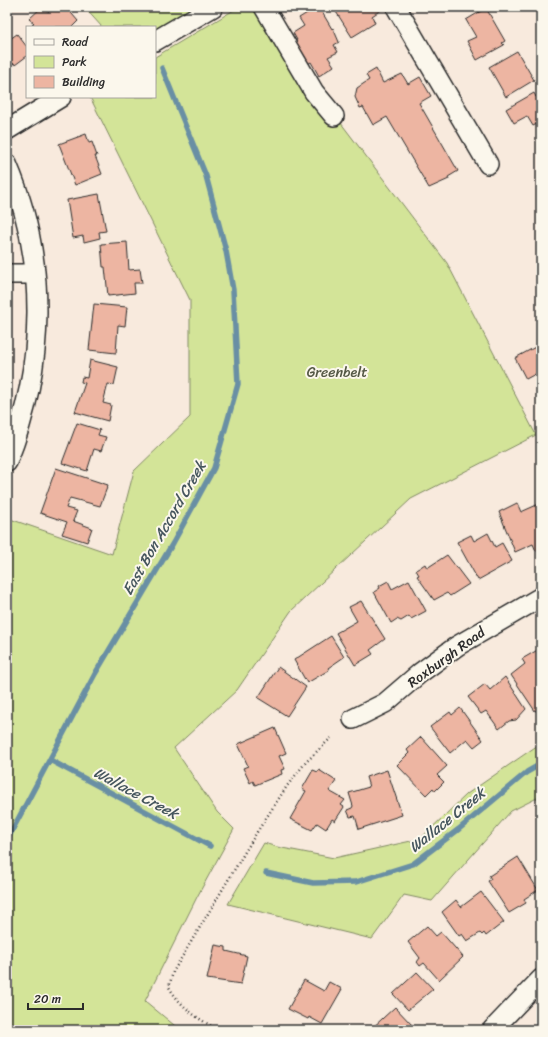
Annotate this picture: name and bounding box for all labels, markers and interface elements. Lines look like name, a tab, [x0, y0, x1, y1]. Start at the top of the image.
legend	[26, 26, 156, 98]
text: Road	[62, 31, 89, 53]
text: Park	[62, 51, 87, 73]
text: Building	[62, 71, 105, 93]
park label: Greenbelt	[307, 360, 367, 385]
water label: East Bon Accord Creek	[115, 455, 214, 600]
street label: Roxburgh Road	[402, 619, 492, 694]
water label: Wallace Creek	[89, 760, 185, 827]
water label: Wallace Creek	[403, 779, 493, 859]
scale bar	[28, 985, 83, 1011]
text: 20 m	[34, 988, 61, 1010]

